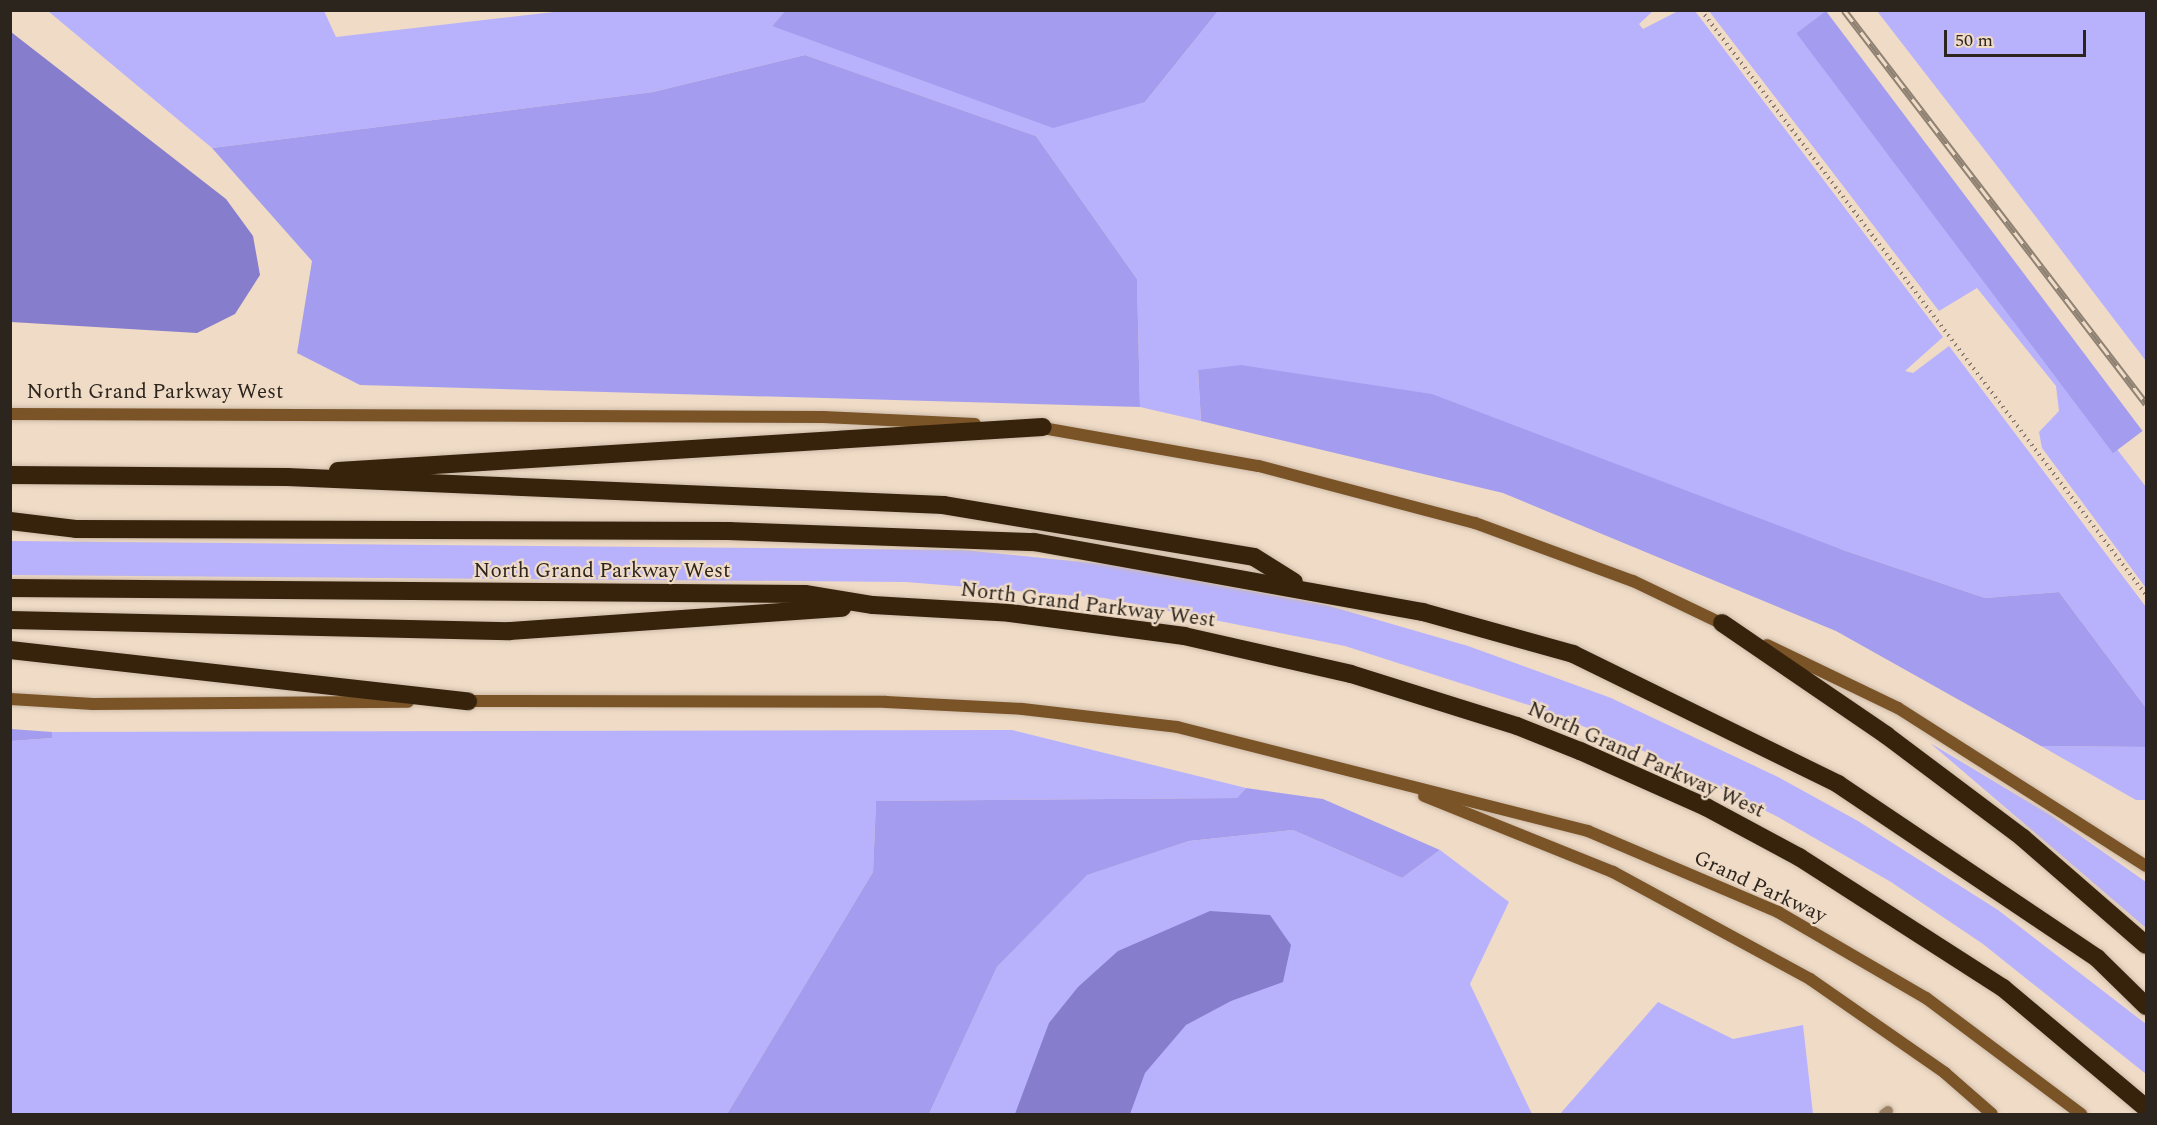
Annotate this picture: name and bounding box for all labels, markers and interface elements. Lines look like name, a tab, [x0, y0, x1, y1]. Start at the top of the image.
scale bar	[1947, 18, 2090, 56]
text: 50 m	[1955, 27, 1993, 54]
street label: North Grand Parkway West	[27, 379, 283, 405]
street label: North Grand Parkway West	[474, 558, 730, 584]
street label: North Grand Parkway West	[959, 577, 1217, 633]
street label: North Grand Parkway West	[1524, 696, 1768, 824]
street label: Grand Parkway	[1690, 845, 1830, 929]

